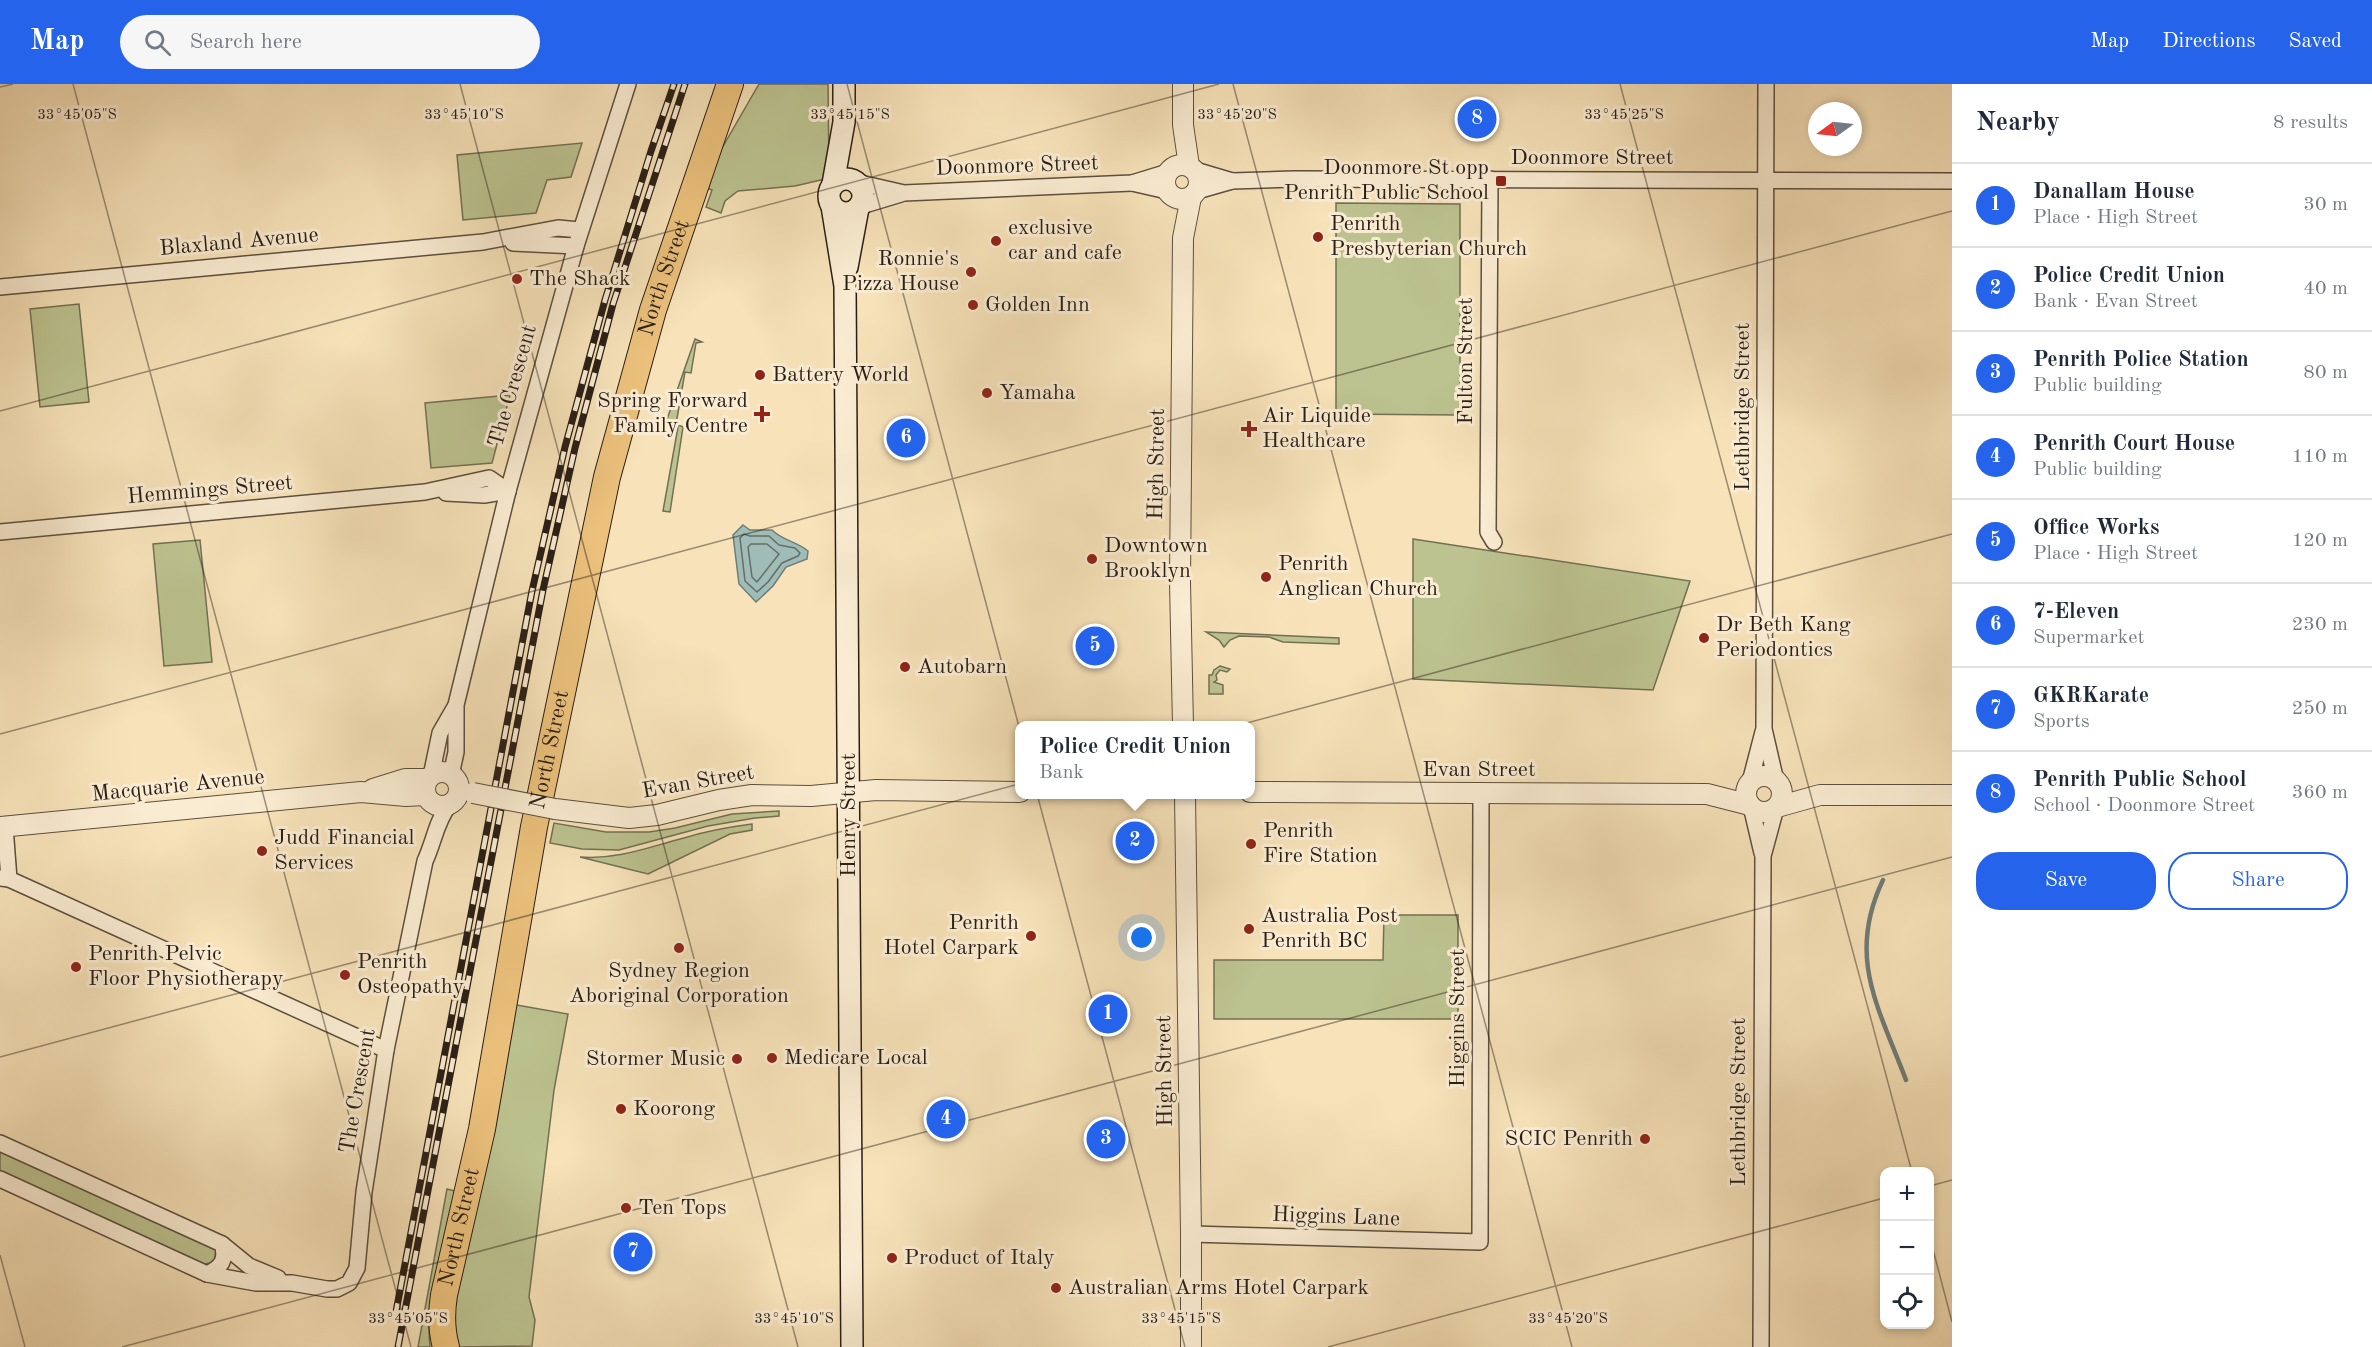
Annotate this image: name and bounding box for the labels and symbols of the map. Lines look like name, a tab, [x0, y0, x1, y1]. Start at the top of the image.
pin: 8	[1458, 96, 1496, 141]
north arrow	[1808, 102, 1862, 156]
text: 33°45'05"S	[37, 108, 117, 123]
text: 33°45'10"S	[424, 108, 504, 123]
text: 33°45'15"S	[810, 108, 890, 123]
text: 33°45'20"S	[1197, 108, 1277, 123]
text: 33°45'25"S	[1584, 108, 1664, 123]
street label: Doonmore Street	[1511, 147, 1673, 169]
street label: Doonmore Street	[935, 152, 1099, 180]
place label: Doonmore St opp Penrith Public School	[1284, 157, 1489, 204]
marker: Doonmore St opp Penrith Public School	[1494, 174, 1508, 188]
place label: Penrith Presbyterian Church	[1330, 213, 1527, 260]
street label: North Street	[635, 217, 694, 338]
place label: exclusive car and cafe	[1008, 217, 1122, 264]
street label: Blaxland Avenue	[159, 224, 319, 260]
marker: Penrith Presbyterian Church	[1311, 230, 1325, 244]
marker: exclusive car and cafe	[989, 234, 1003, 248]
place label: Ronnie's Pizza House	[842, 248, 959, 295]
marker: Ronnie's Pizza House	[964, 265, 978, 279]
place label: The Shack	[529, 268, 630, 290]
marker: The Shack	[510, 272, 524, 286]
place label: Golden Inn	[985, 294, 1090, 316]
street label: Fulton Street	[1455, 297, 1477, 425]
marker: Golden Inn	[966, 298, 980, 312]
street label: The Crescent	[485, 322, 541, 450]
street label: Lethbridge Street	[1732, 323, 1754, 491]
place label: Battery World	[772, 364, 909, 386]
marker: Battery World	[753, 368, 767, 382]
place label: Yamaha	[999, 382, 1076, 404]
marker: Yamaha	[980, 386, 994, 400]
place label: Spring Forward Family Centre	[597, 390, 748, 437]
marker: Spring Forward Family Centre	[753, 405, 771, 423]
place label: Air Liquide Healthcare	[1262, 405, 1371, 452]
street label: High Street	[1145, 408, 1169, 520]
pin: 6	[886, 416, 926, 460]
marker: Air Liquide Healthcare	[1240, 420, 1258, 438]
street label: Hemmings Street	[126, 472, 294, 508]
place label: Downtown Brooklyn	[1104, 535, 1208, 582]
marker: Downtown Brooklyn	[1085, 552, 1099, 566]
place label: Penrith Anglican Church	[1278, 553, 1438, 600]
marker: Penrith Anglican Church	[1259, 570, 1273, 584]
place label: Dr Beth Kang Periodontics	[1716, 614, 1851, 661]
pin: 5	[1076, 624, 1114, 668]
marker: Dr Beth Kang Periodontics	[1697, 631, 1711, 645]
place label: Autobarn	[917, 656, 1007, 678]
marker: Autobarn	[898, 660, 912, 674]
street label: North Street	[527, 688, 573, 811]
street label: Henry Street	[838, 753, 860, 877]
street label: Evan Street	[1422, 759, 1536, 781]
street label: Evan Street	[640, 761, 756, 803]
street label: Macquarie Avenue	[90, 766, 266, 806]
pin: 2	[1116, 818, 1154, 864]
place label: Penrith Fire Station	[1263, 820, 1378, 867]
place label: Judd Financial Services	[274, 827, 415, 874]
marker: Penrith Fire Station	[1244, 837, 1258, 851]
marker: Judd Financial Services	[255, 844, 269, 858]
place label: Australia Post Penrith BC	[1261, 905, 1398, 952]
place label: Penrith Hotel Carpark	[883, 912, 1019, 959]
marker: Australia Post Penrith BC	[1242, 922, 1256, 936]
your location	[1127, 923, 1156, 952]
marker: Penrith Hotel Carpark	[1024, 929, 1038, 943]
marker: Sydney Region Aboriginal Corporation	[672, 941, 686, 955]
place label: Penrith Pelvic Floor Physiotherapy	[88, 943, 284, 990]
street label: Higgins Street	[1447, 949, 1469, 1087]
place label: Penrith Osteopathy	[357, 951, 465, 998]
marker: Penrith Pelvic Floor Physiotherapy	[69, 960, 83, 974]
place label: Sydney Region Aboriginal Corporation	[569, 960, 789, 1007]
marker: Penrith Osteopathy	[338, 968, 352, 982]
pin: 1	[1088, 992, 1128, 1036]
street label: High Street	[1153, 1015, 1177, 1127]
street label: Lethbridge Street	[1728, 1018, 1750, 1186]
street label: The Crescent	[336, 1027, 380, 1155]
place label: Medicare Local	[784, 1047, 928, 1069]
place label: Stormer Music	[586, 1048, 725, 1070]
marker: Medicare Local	[765, 1051, 779, 1065]
marker: Stormer Music	[730, 1052, 744, 1066]
pin: 4	[926, 1096, 966, 1142]
place label: Koorong	[633, 1098, 715, 1120]
marker: Koorong	[614, 1102, 628, 1116]
pin: 3	[1086, 1116, 1126, 1162]
place label: SCIC Penrith	[1505, 1128, 1633, 1150]
marker: SCIC Penrith	[1638, 1132, 1652, 1146]
street label: North Street	[435, 1166, 484, 1289]
place label: Ten Tops	[638, 1197, 726, 1219]
marker: Ten Tops	[619, 1201, 633, 1215]
street label: Higgins Lane	[1272, 1204, 1400, 1230]
pin: 7	[614, 1230, 652, 1274]
place label: Product of Italy	[904, 1247, 1055, 1269]
marker: Product of Italy	[885, 1251, 899, 1265]
place label: Australian Arms Hotel Carpark	[1068, 1277, 1369, 1299]
marker: Australian Arms Hotel Carpark	[1049, 1281, 1063, 1295]
text: 33°45'05"S	[368, 1312, 448, 1327]
text: 33°45'10"S	[754, 1312, 834, 1327]
text: 33°45'15"S	[1141, 1312, 1221, 1327]
text: 33°45'20"S	[1528, 1312, 1608, 1327]

